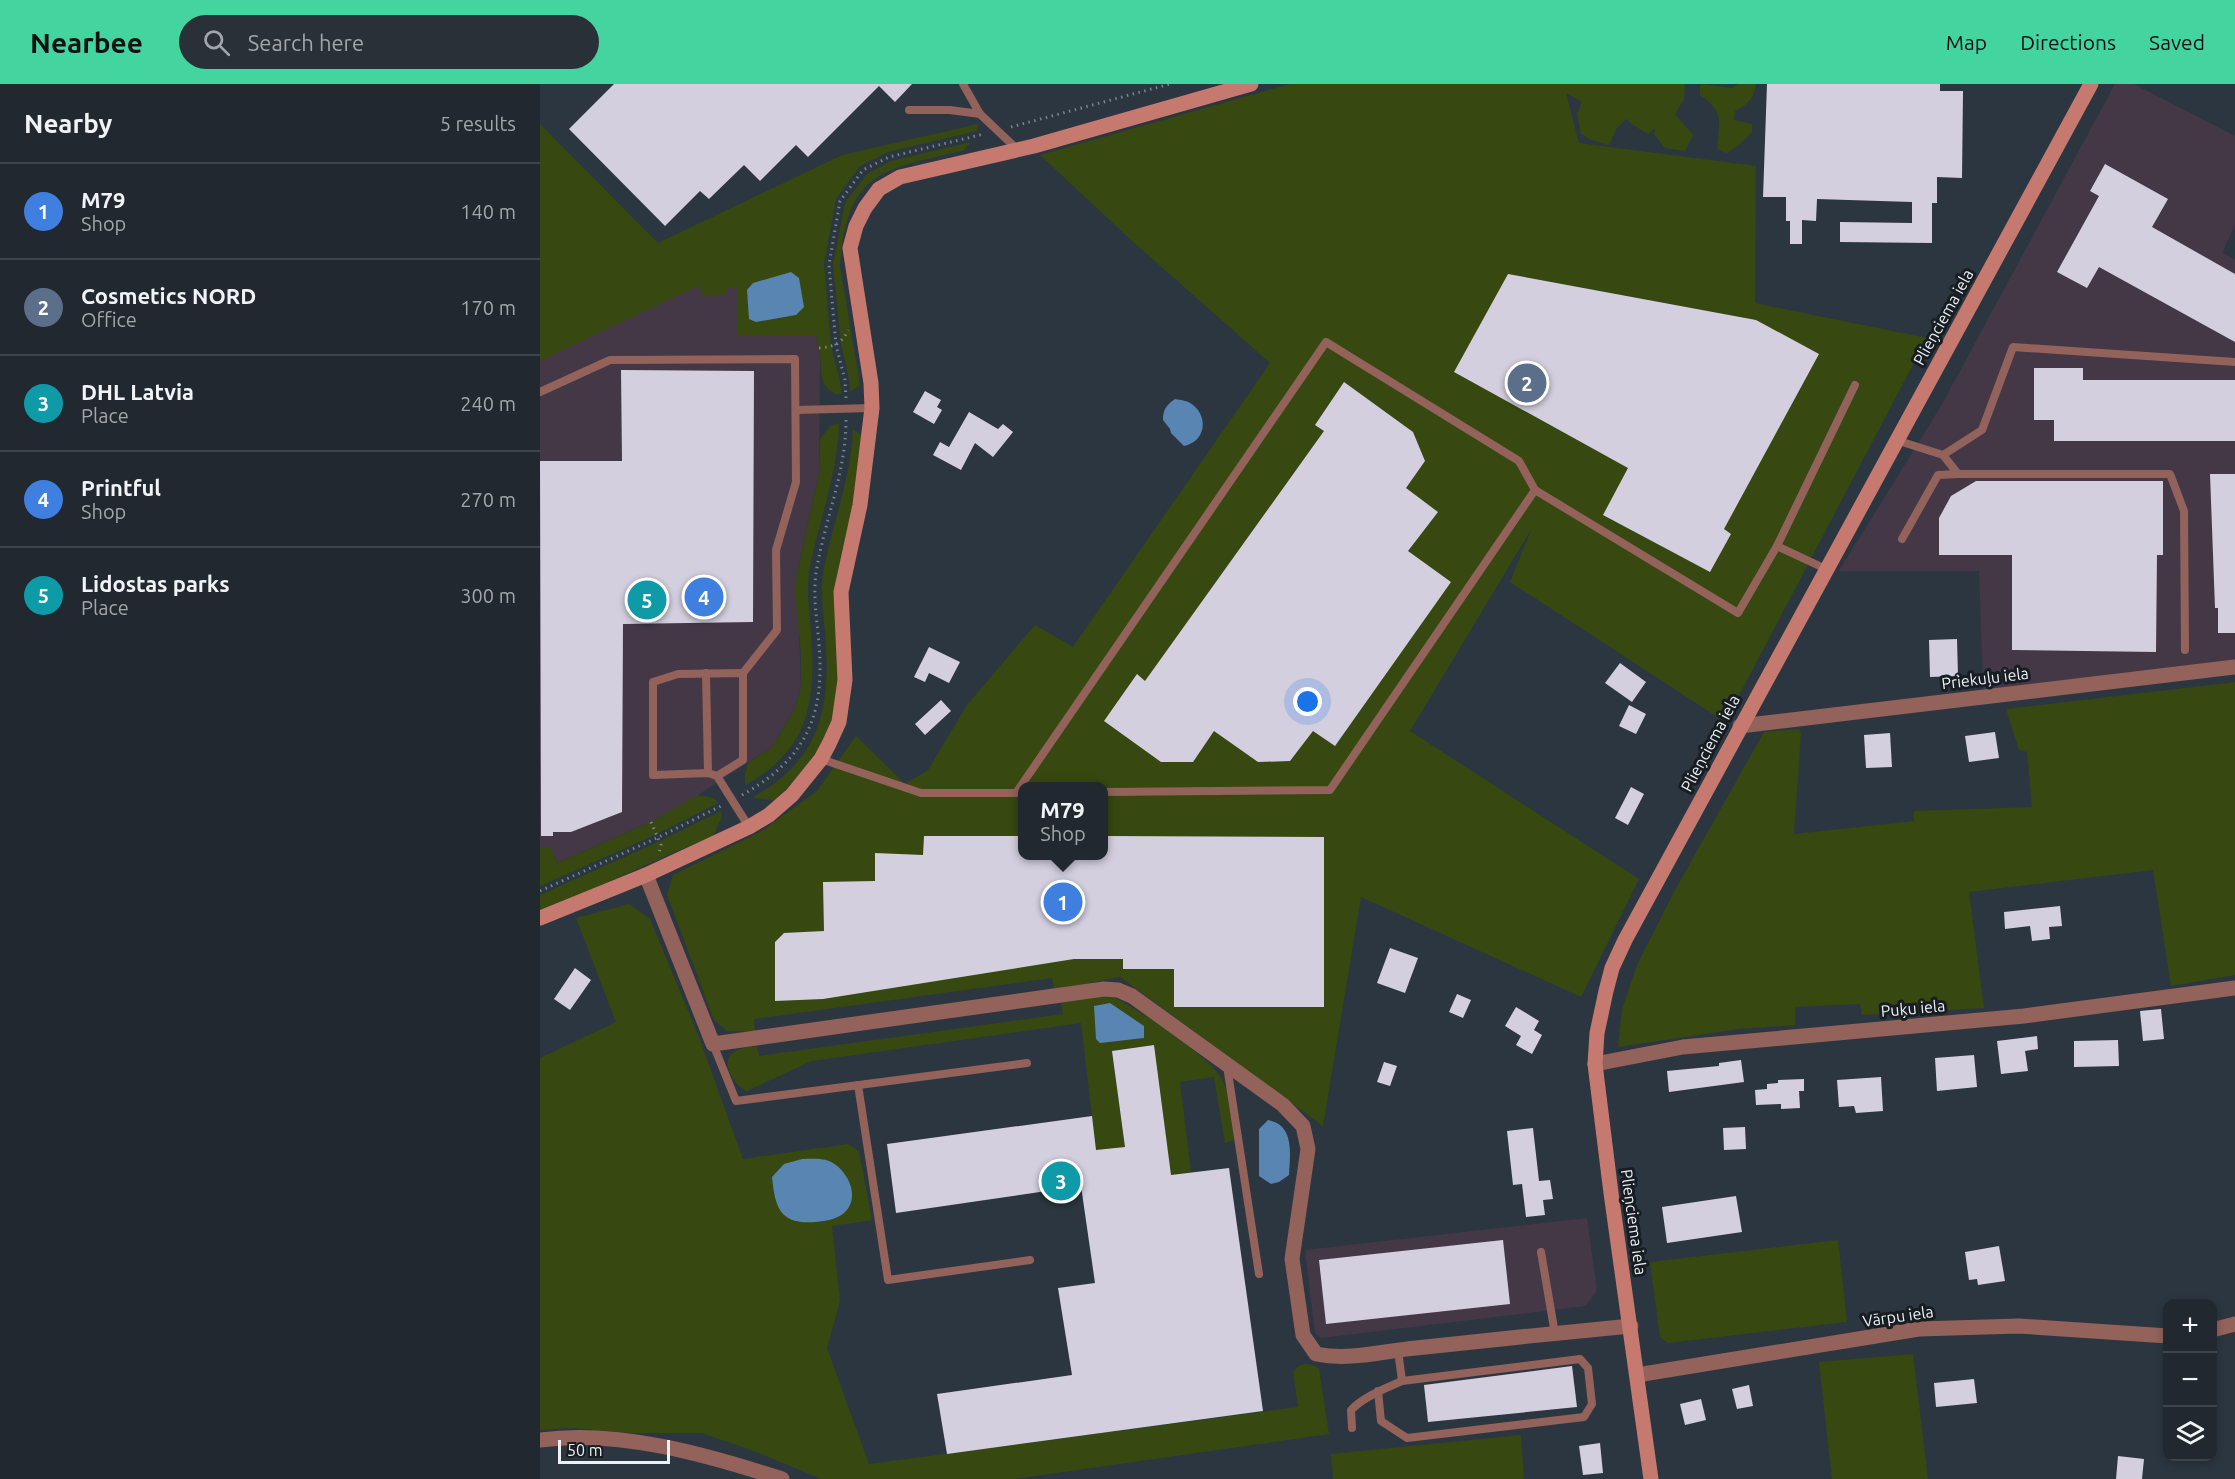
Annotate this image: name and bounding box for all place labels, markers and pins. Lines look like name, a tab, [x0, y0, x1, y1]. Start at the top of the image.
pin: 2	[1508, 360, 1546, 406]
pin: 4	[684, 574, 724, 620]
pin: 5	[628, 578, 666, 622]
pin: 1	[1044, 880, 1082, 924]
pin: 3	[1042, 1158, 1080, 1204]

